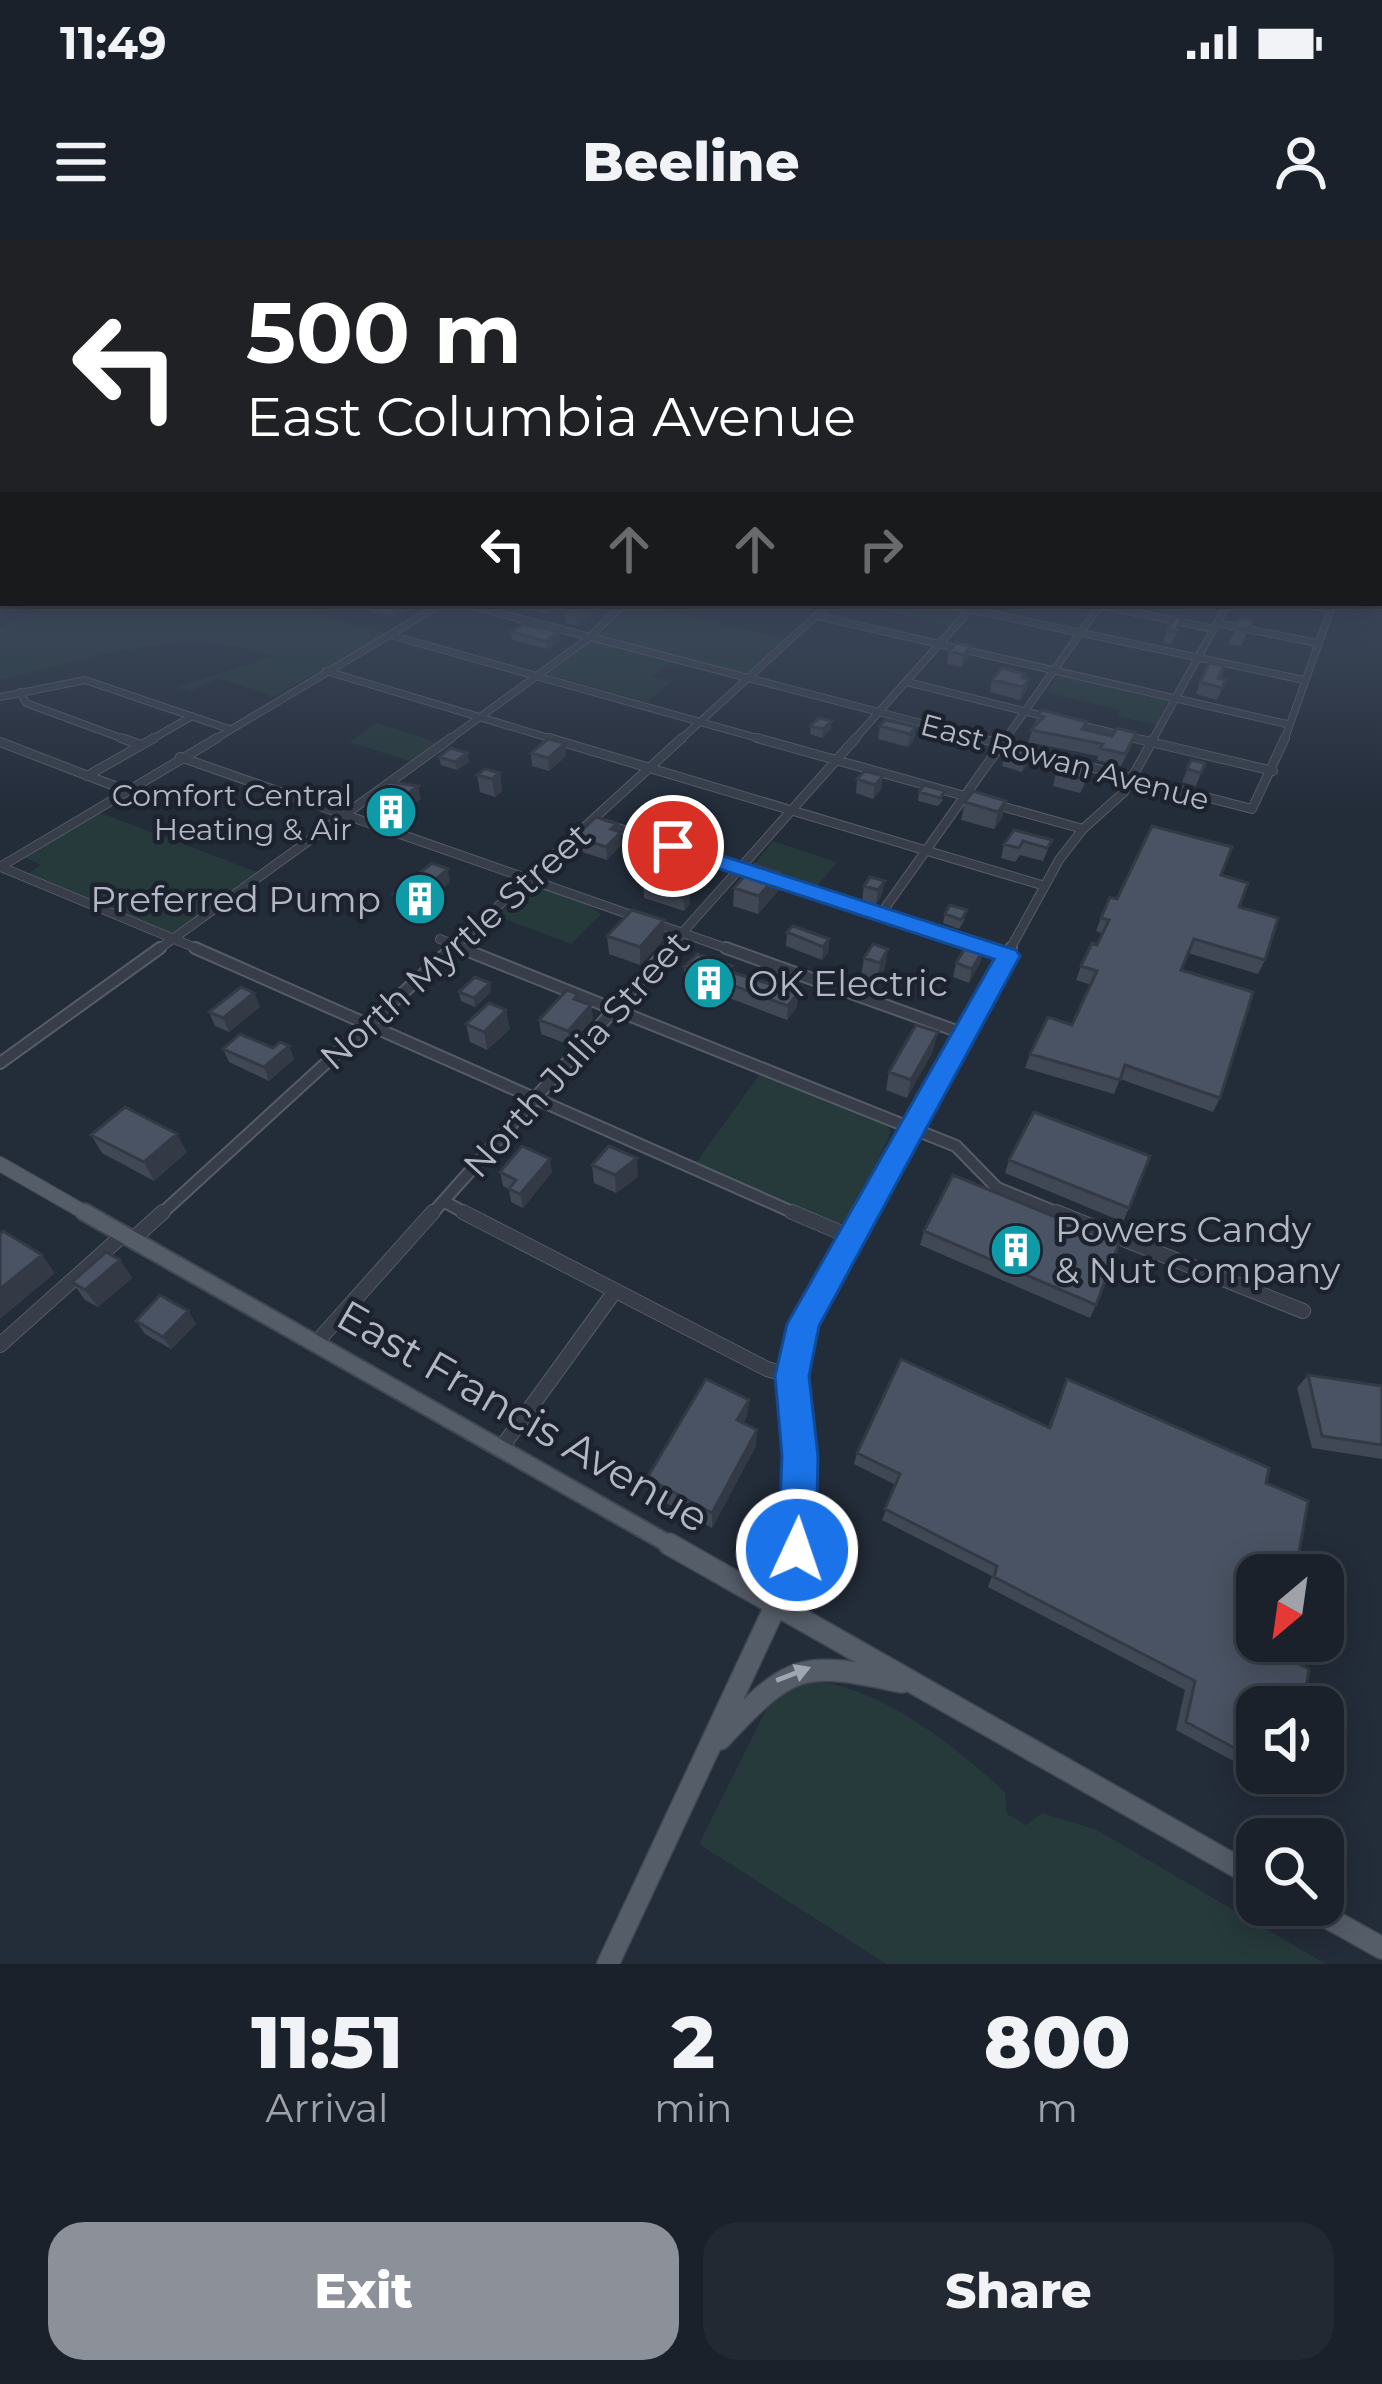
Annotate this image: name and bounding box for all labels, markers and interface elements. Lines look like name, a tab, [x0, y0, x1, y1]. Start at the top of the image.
text: 11:49	[60, 15, 167, 70]
icon: menu	[48, 129, 114, 195]
text: Beeline	[582, 129, 800, 195]
icon: person	[1268, 129, 1334, 195]
text: 500 m	[246, 282, 522, 384]
icon: left	[48, 288, 204, 444]
text: East Columbia Avenue	[246, 384, 856, 450]
icon: left	[470, 516, 536, 582]
icon: ahead	[596, 516, 662, 582]
icon: ahead	[722, 516, 788, 582]
icon: right	[848, 516, 914, 582]
street label: East Rowan Avenue	[917, 706, 1213, 818]
place label: Comfort Central Heating & Air	[112, 777, 352, 848]
building icon: Comfort Central Heating & Air	[363, 784, 419, 840]
pin	[622, 795, 724, 897]
street label: North Myrtle Street	[311, 813, 599, 1079]
icon: arrive	[640, 813, 706, 879]
building icon: Preferred Pump	[392, 871, 448, 927]
place label: Preferred Pump	[90, 877, 381, 921]
street label: North Julia Street	[454, 922, 698, 1186]
building icon: OK Electric	[681, 955, 737, 1011]
place label: OK Electric	[748, 961, 948, 1005]
place label: Powers Candy & Nut Company	[1055, 1207, 1341, 1292]
building icon: Powers Candy & Nut Company	[988, 1222, 1044, 1278]
street label: East Francis Avenue	[328, 1288, 718, 1544]
position arrow	[734, 1487, 860, 1613]
north arrow	[1236, 1554, 1344, 1662]
map controls	[1236, 1554, 1344, 1926]
one-way arrow	[776, 1664, 812, 1683]
button: sound	[1236, 1686, 1344, 1794]
button: search	[1236, 1818, 1344, 1926]
text: 11:51	[251, 1998, 403, 2086]
text: 2	[672, 1998, 715, 2086]
text: 800	[984, 1998, 1131, 2086]
text: Arrival	[266, 2084, 389, 2132]
text: min	[654, 2084, 732, 2132]
text: m	[1037, 2084, 1078, 2132]
button: Exit	[48, 2222, 679, 2360]
button: Share	[703, 2222, 1334, 2360]

